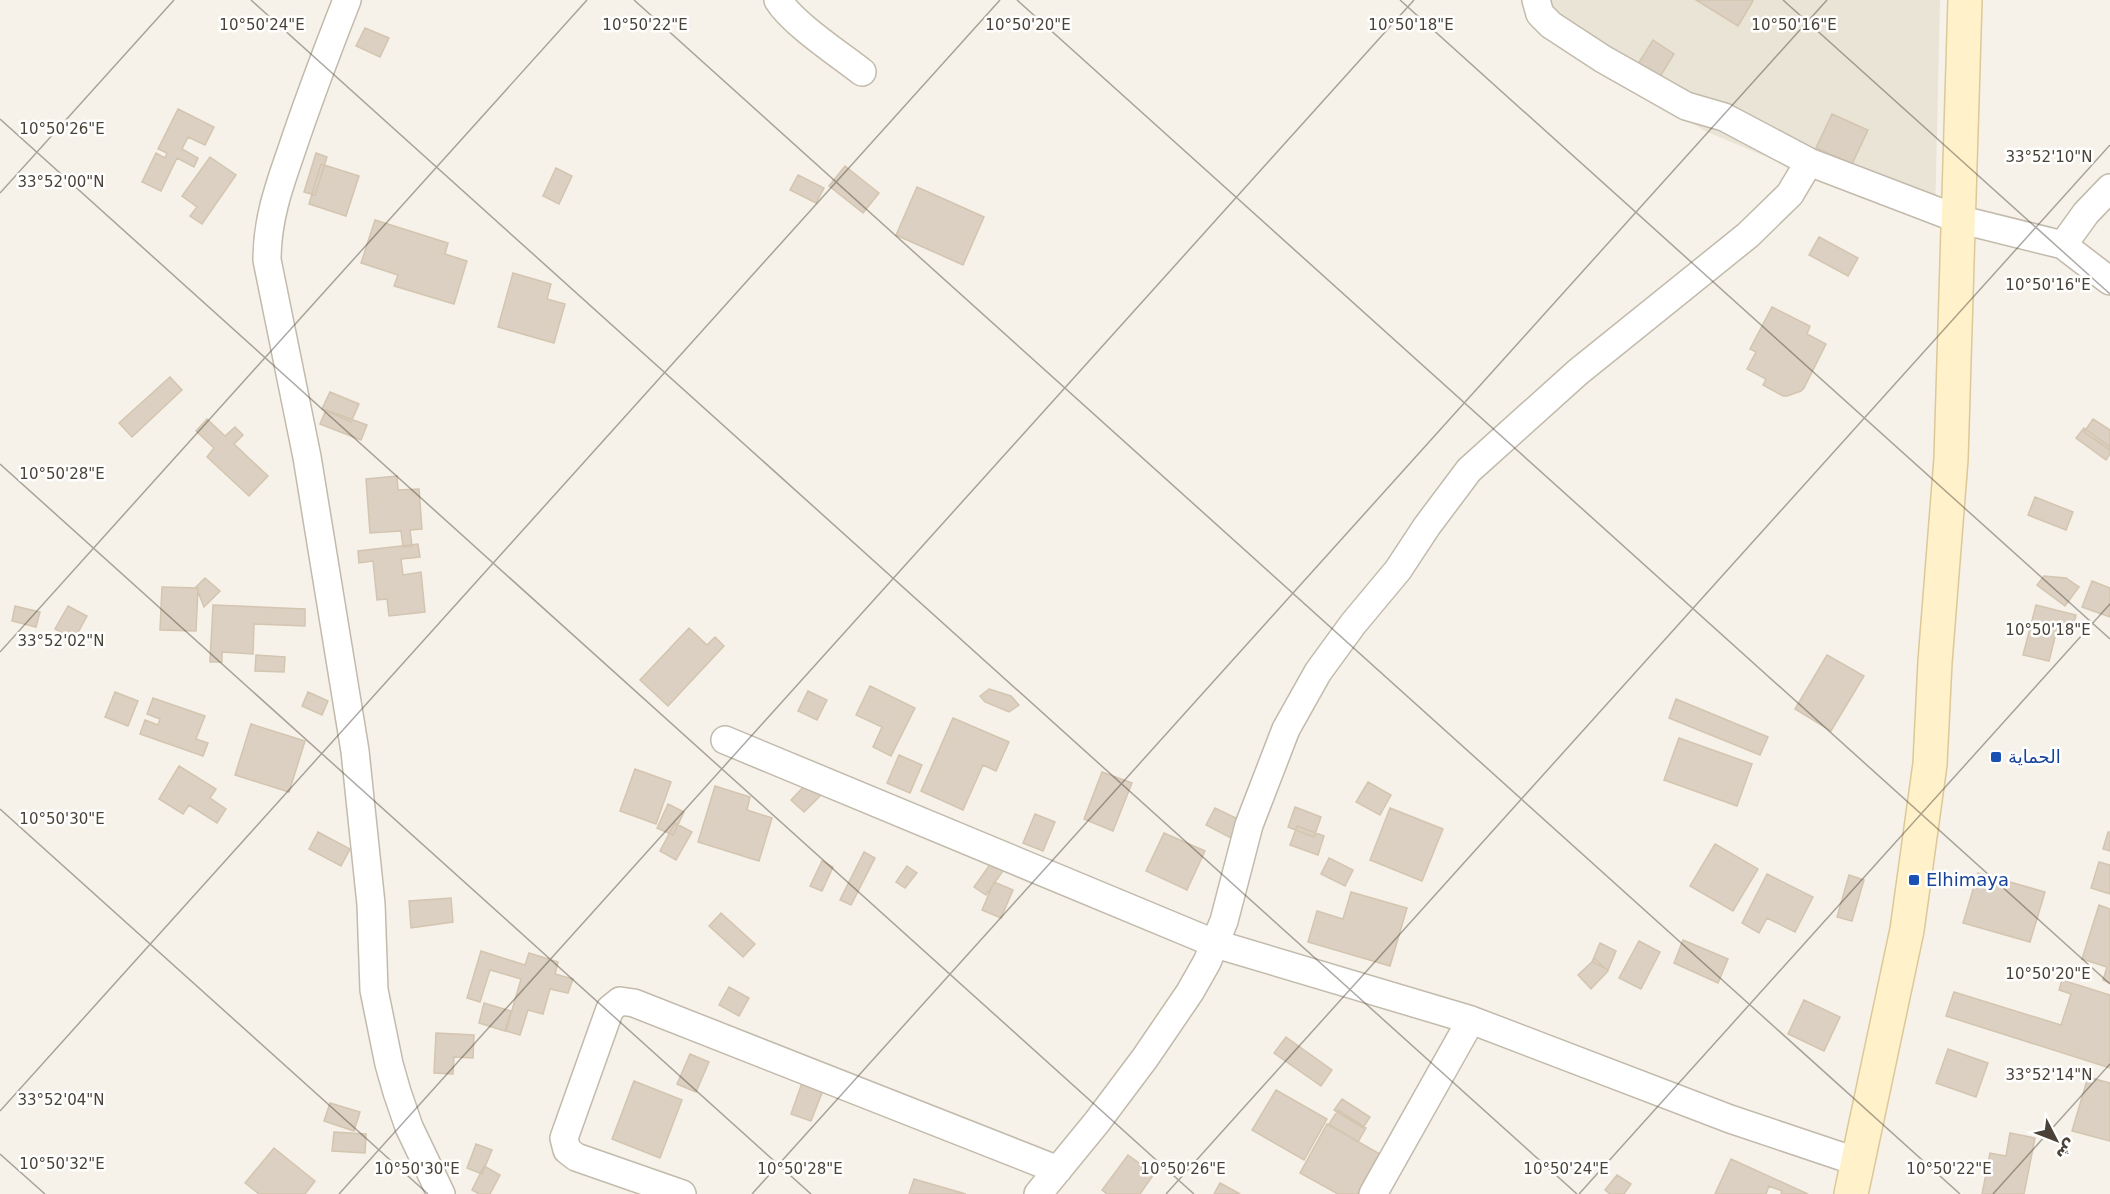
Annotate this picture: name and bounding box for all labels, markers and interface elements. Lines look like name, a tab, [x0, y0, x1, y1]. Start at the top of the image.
text: 10°50'24"E	[219, 16, 305, 34]
text: 10°50'22"E	[602, 16, 688, 34]
text: 10°50'20"E	[985, 16, 1071, 34]
text: 10°50'18"E	[1368, 16, 1454, 34]
text: 10°50'16"E	[1751, 16, 1837, 34]
text: 10°50'26"E	[19, 120, 105, 138]
text: 33°52'10"N	[2005, 148, 2093, 166]
text: 33°52'00"N	[17, 173, 105, 191]
text: 10°50'16"E	[2005, 276, 2091, 294]
text: 10°50'28"E	[19, 465, 105, 483]
text: 10°50'18"E	[2005, 621, 2091, 639]
text: 33°52'02"N	[17, 632, 105, 650]
place label: الحماية	[2008, 746, 2061, 767]
marker: الحماية	[1989, 750, 2003, 764]
text: 10°50'30"E	[19, 810, 105, 828]
place label: Elhimaya	[1926, 869, 2009, 890]
marker: Elhimaya	[1907, 873, 1921, 887]
text: 10°50'20"E	[2005, 965, 2091, 983]
text: 33°52'14"N	[2005, 1066, 2093, 1084]
text: 33°52'04"N	[17, 1091, 105, 1109]
north arrow	[2026, 1110, 2086, 1170]
text: ش	[2052, 1135, 2081, 1164]
text: 10°50'32"E	[19, 1155, 105, 1173]
text: 10°50'30"E	[374, 1160, 460, 1178]
text: 10°50'28"E	[757, 1160, 843, 1178]
text: 10°50'26"E	[1140, 1160, 1226, 1178]
text: 10°50'24"E	[1523, 1160, 1609, 1178]
text: 10°50'22"E	[1906, 1160, 1992, 1178]

